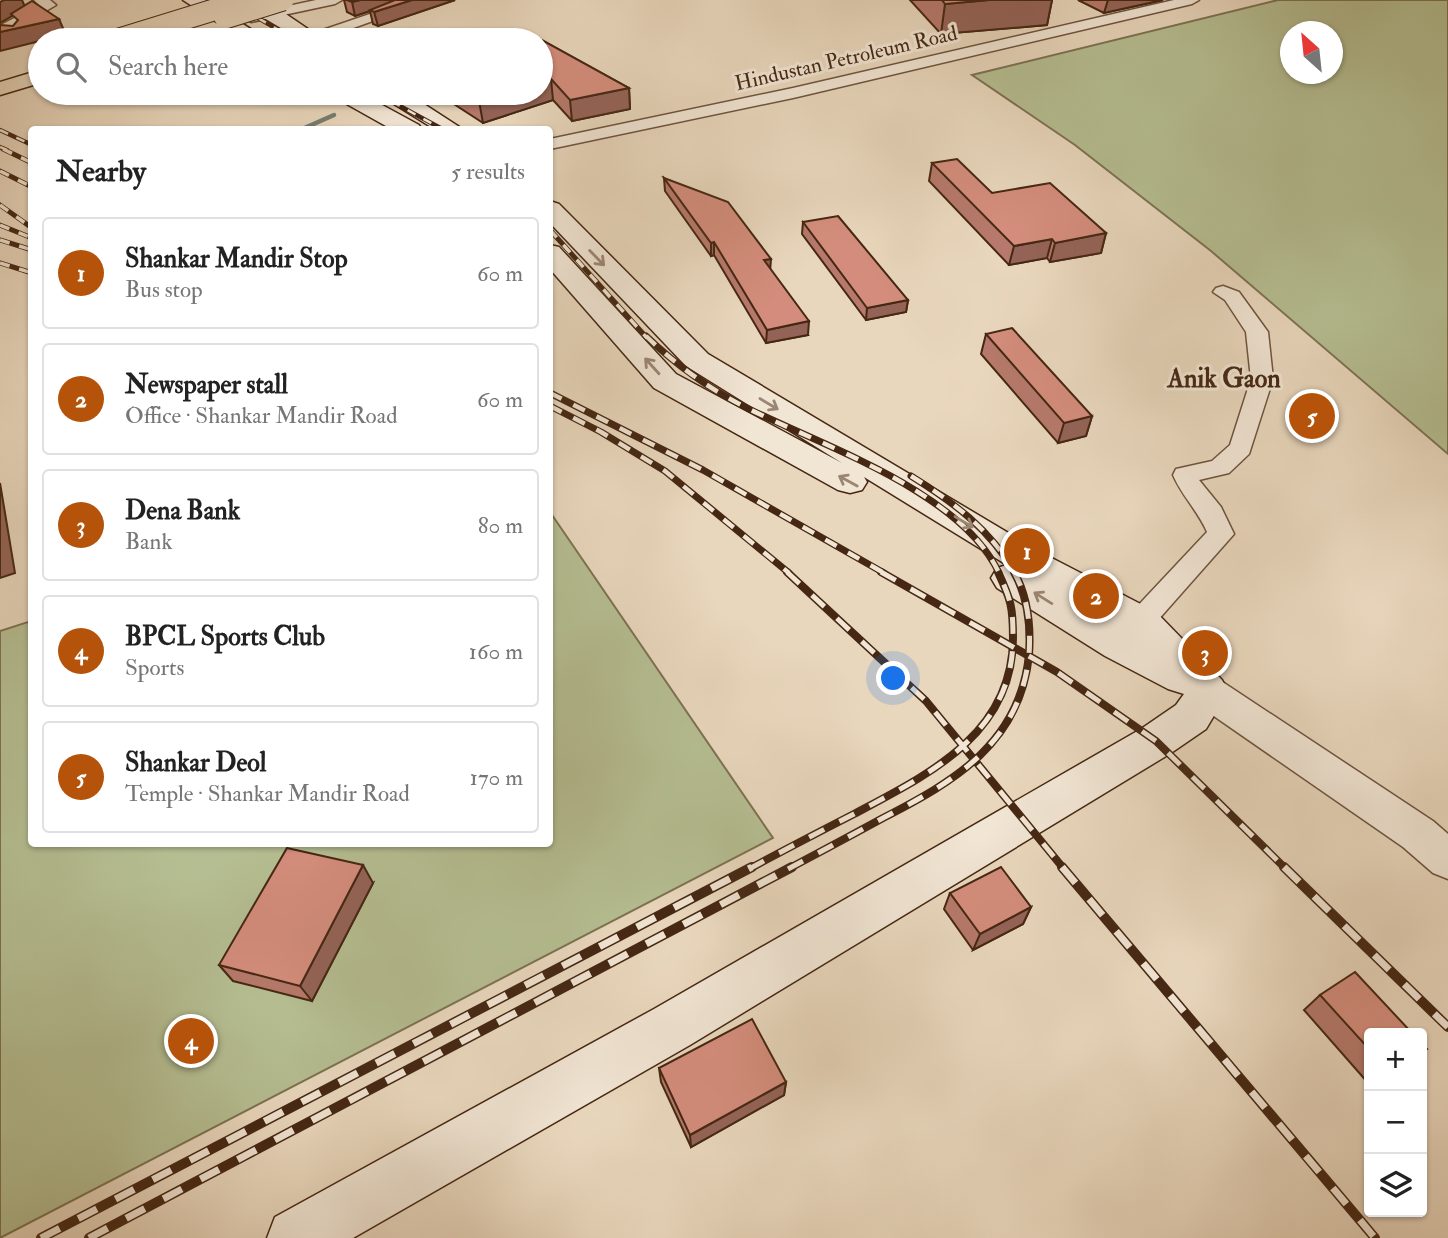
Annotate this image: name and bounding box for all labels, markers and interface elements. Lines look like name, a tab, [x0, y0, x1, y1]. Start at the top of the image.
street label: Hindustan Petroleum Road	[732, 20, 961, 97]
north arrow	[1280, 21, 1343, 84]
search box	[28, 28, 553, 105]
icon: search	[52, 48, 90, 86]
text: Search here	[108, 51, 228, 83]
text: Nearby	[56, 153, 146, 190]
text: 5 results	[451, 157, 525, 186]
text: Shankar Mandir Stop	[125, 243, 348, 275]
one-way arrow	[588, 250, 605, 267]
text: 1	[77, 259, 85, 288]
text: 60 m	[477, 259, 523, 288]
text: Bus stop	[125, 275, 203, 304]
one-way arrow	[644, 358, 660, 376]
district label: Anik Gaon	[1166, 363, 1281, 395]
text: Newspaper stall	[125, 369, 288, 401]
text: 2	[75, 385, 87, 414]
text: 60 m	[477, 385, 523, 414]
pin: 5	[1289, 390, 1335, 442]
one-way arrow	[759, 398, 779, 412]
text: Office · Shankar Mandir Road	[125, 401, 397, 430]
one-way arrow	[838, 474, 858, 488]
text: Dena Bank	[125, 495, 240, 527]
text: 3	[77, 511, 85, 540]
text: 80 m	[478, 511, 523, 540]
one-way arrow	[953, 515, 973, 529]
pin: 1	[1004, 525, 1050, 577]
text: Bank	[125, 527, 172, 556]
pin: 2	[1073, 570, 1119, 622]
one-way arrow	[1033, 591, 1053, 605]
text: BPCL Sports Club	[125, 621, 325, 653]
pin: 3	[1182, 627, 1228, 679]
text: 4	[75, 637, 87, 666]
text: 160 m	[469, 637, 523, 666]
text: Sports	[125, 653, 184, 682]
your location	[876, 661, 910, 695]
text: Shankar Deol	[125, 747, 266, 779]
text: 5	[76, 763, 86, 792]
text: 170 m	[470, 763, 523, 792]
text: Temple · Shankar Mandir Road	[125, 779, 410, 808]
pin: 4	[168, 1015, 214, 1067]
map controls	[1364, 1028, 1427, 1217]
button: +	[1364, 1028, 1427, 1091]
button: −	[1364, 1091, 1427, 1154]
button: layers	[1364, 1154, 1427, 1217]

